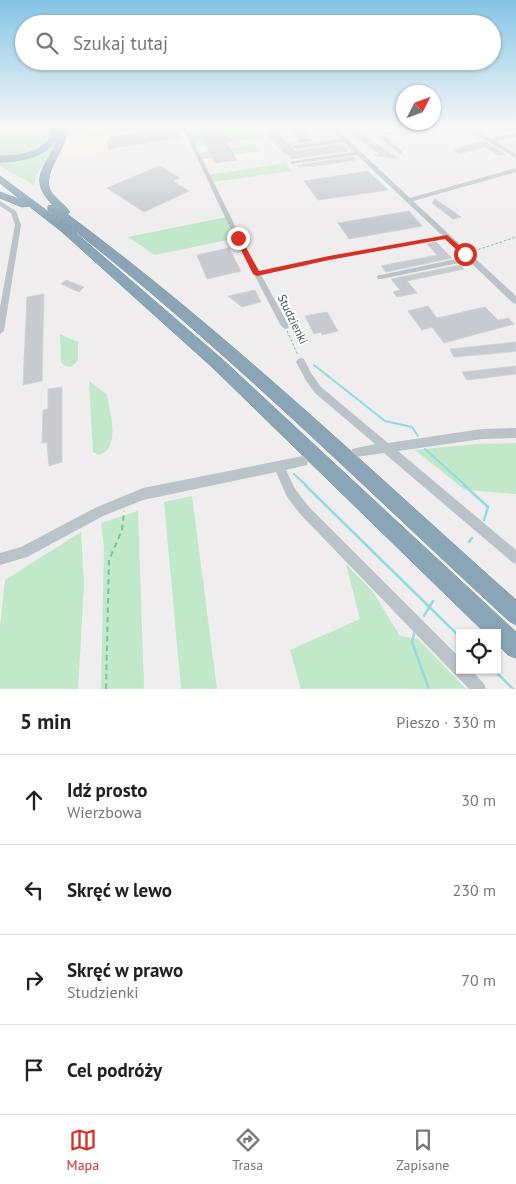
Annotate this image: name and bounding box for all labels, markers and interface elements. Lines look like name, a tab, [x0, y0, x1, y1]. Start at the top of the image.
search box	[15, 15, 501, 70]
icon: search	[33, 29, 61, 57]
text: Szukaj tutaj	[73, 31, 168, 55]
north arrow	[396, 85, 441, 130]
route end	[227, 227, 250, 250]
route start	[454, 243, 477, 266]
street label: Studzienki	[275, 292, 311, 346]
map controls	[456, 629, 501, 674]
button: locate	[456, 629, 501, 674]
text: 5 min	[20, 708, 71, 735]
text: Pieszo · 330 m	[396, 712, 496, 732]
text: Idź prosto	[67, 778, 147, 802]
icon: ahead	[20, 786, 48, 814]
text: 30 m	[461, 790, 496, 810]
text: Wierzbowa	[67, 802, 142, 822]
icon: left	[20, 876, 48, 904]
text: Skręć w lewo	[67, 878, 172, 902]
text: 230 m	[453, 880, 496, 900]
text: Skręć w prawo	[67, 958, 183, 982]
icon: right	[20, 966, 48, 994]
text: 70 m	[461, 970, 496, 990]
text: Studzienki	[67, 982, 138, 1002]
icon: arrive	[20, 1056, 48, 1084]
text: Cel podróży	[67, 1058, 162, 1082]
tab: Mapa	[67, 1126, 99, 1174]
tab: Trasa	[232, 1126, 263, 1174]
tab: Zapisane	[396, 1126, 449, 1174]

